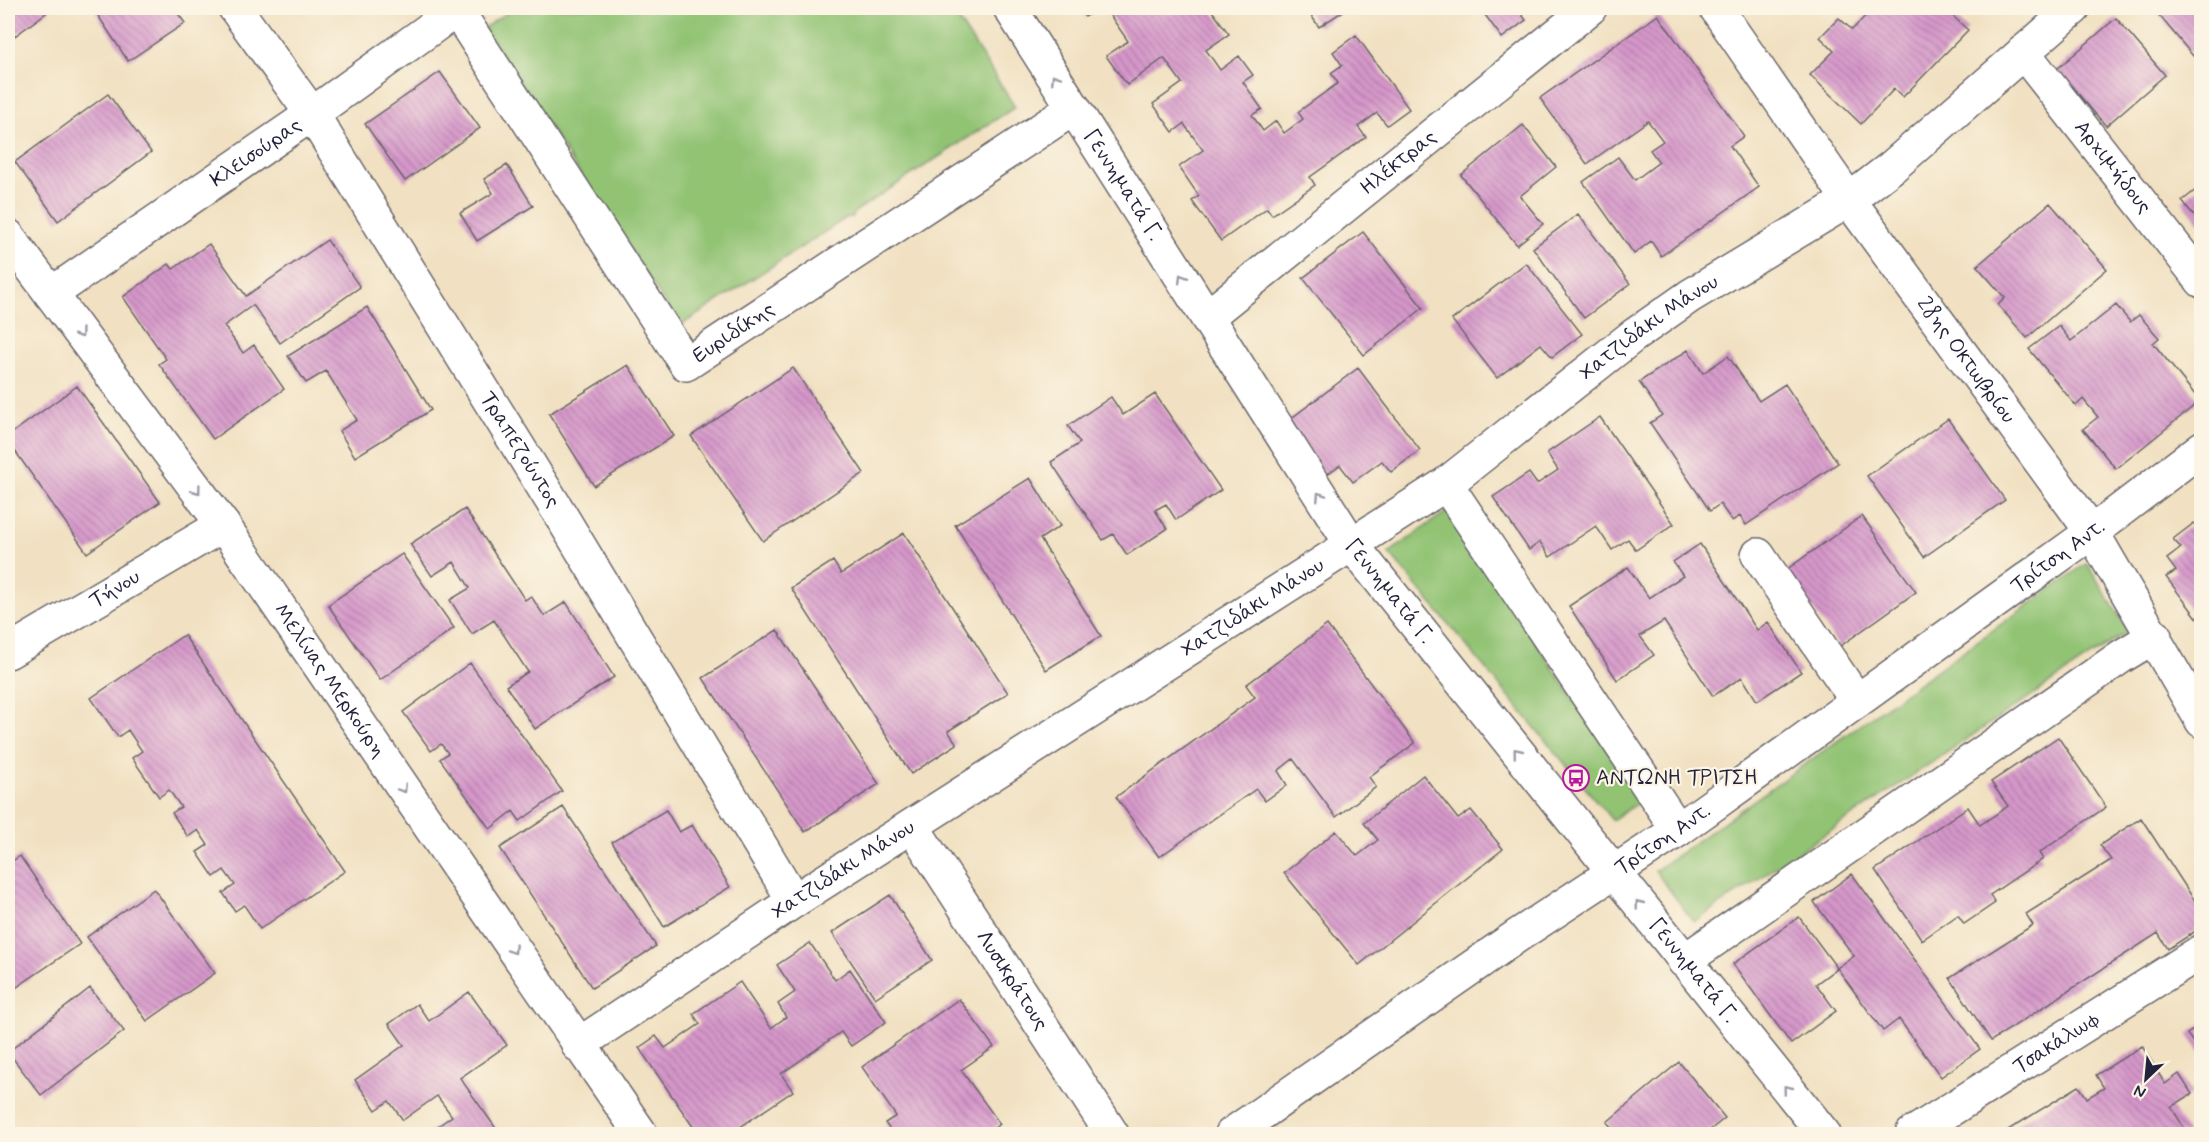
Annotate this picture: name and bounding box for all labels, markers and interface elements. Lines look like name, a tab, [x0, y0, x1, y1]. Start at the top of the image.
one-way arrow	[1050, 74, 1062, 84]
street label: Κλεισούρας	[205, 111, 307, 194]
street label: Αρχιμήδους	[2068, 115, 2158, 219]
street label: Ηλέκτρας	[1355, 123, 1442, 202]
street label: Γεννηματά Γ.	[1077, 124, 1169, 246]
street label: Χατζιδάκι Μάνου	[1574, 268, 1724, 387]
one-way arrow	[1177, 274, 1189, 284]
street label: 28ης Οκτωβρίου	[1910, 291, 2022, 429]
street label: Ευριδίκης	[687, 295, 780, 370]
one-way arrow	[73, 327, 84, 338]
street label: Τραπεζούντος	[474, 386, 567, 513]
one-way arrow	[189, 483, 200, 494]
one-way arrow	[1316, 492, 1328, 502]
street label: Τρίτση Αντ.	[2005, 513, 2111, 600]
street label: Γεννηματά Γ.	[1338, 533, 1440, 650]
street label: Χατζιδάκι Μάνου	[1175, 551, 1330, 664]
street label: Τήνου	[84, 563, 145, 615]
street label: Μελίνας Μερκούρη	[267, 598, 393, 763]
one-way arrow	[1514, 748, 1525, 759]
bus stop icon: ΑΝΤΩΝΗ ΤΡΙΤΣΗ	[1561, 763, 1591, 793]
place label: ΑΝΤΩΝΗ ΤΡΙΤΣΗ	[1596, 764, 1758, 792]
one-way arrow	[396, 782, 407, 793]
street label: Τρίτση Αντ.	[1610, 797, 1716, 882]
street label: Χατζιδάκι Μάνου	[766, 813, 920, 926]
one-way arrow	[1636, 900, 1647, 911]
street label: Γεννηματά Γ.	[1642, 912, 1744, 1029]
street label: Λυσικράτους	[969, 925, 1055, 1036]
one-way arrow	[506, 943, 517, 954]
street label: Τσακάλωφ	[2008, 1005, 2105, 1081]
north arrow	[2116, 1049, 2176, 1109]
text: N	[2131, 1079, 2149, 1103]
one-way arrow	[1784, 1085, 1795, 1096]

